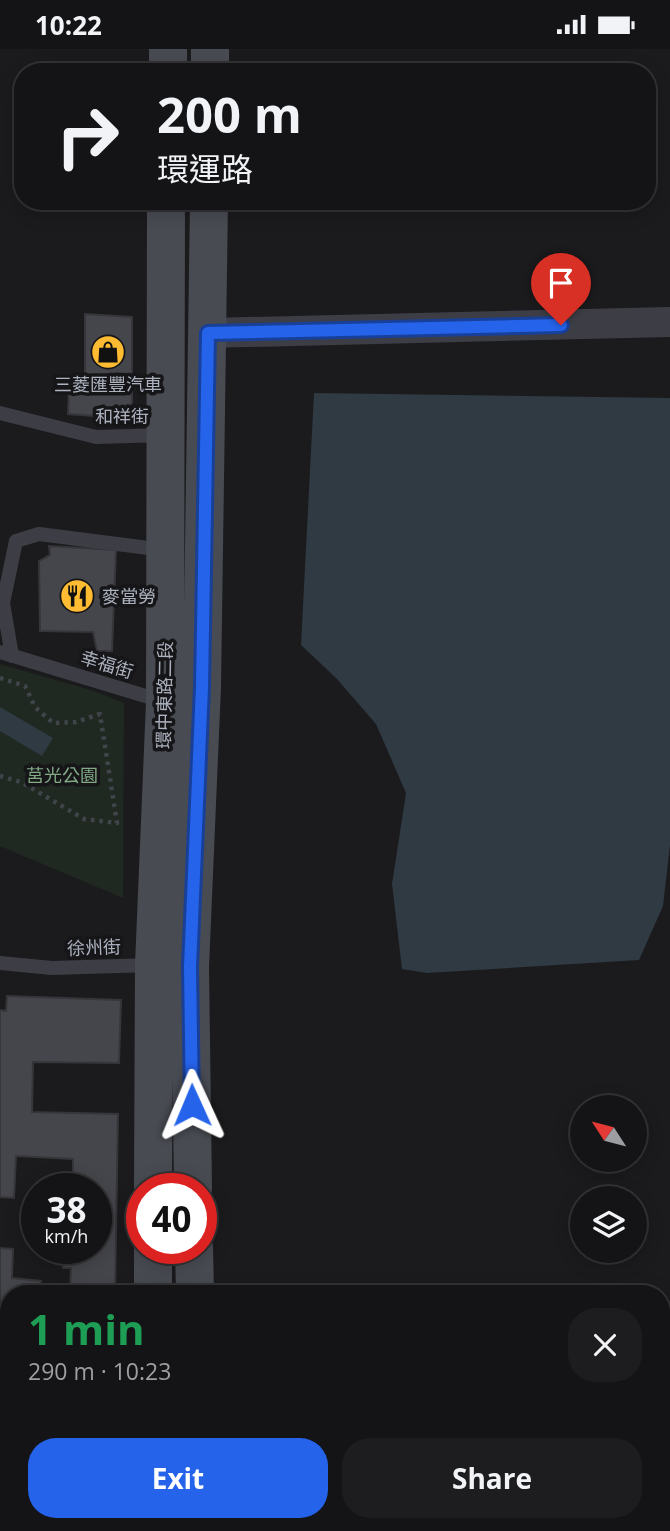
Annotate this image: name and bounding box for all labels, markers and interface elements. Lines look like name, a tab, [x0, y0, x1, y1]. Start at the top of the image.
text: 10:22	[35, 7, 102, 43]
text: 200 m	[157, 81, 302, 147]
icon: right	[42, 91, 133, 182]
text: 環運路	[157, 147, 253, 190]
pin	[531, 253, 591, 325]
icon: arrive	[542, 264, 580, 302]
shop icon: 三菱匯豐汽車	[89, 333, 127, 371]
place label: 三菱匯豐汽車	[54, 372, 162, 396]
street label: 和祥街	[95, 404, 149, 428]
restaurant icon: 麥當勞	[58, 577, 96, 615]
place label: 麥當勞	[102, 584, 156, 608]
street label: 環中東路二段	[151, 641, 177, 749]
street label: 幸福街	[78, 645, 136, 683]
park label: 莒光公園	[26, 763, 98, 787]
street label: 徐州街	[67, 934, 121, 960]
position arrow	[155, 1068, 229, 1142]
north arrow	[570, 1095, 648, 1173]
map controls	[570, 1095, 647, 1263]
speed limit sign: 40	[126, 1173, 217, 1264]
text: 38	[46, 1186, 87, 1233]
button: layers	[570, 1186, 647, 1263]
text: km/h	[45, 1224, 88, 1248]
text: 1 min	[28, 1300, 145, 1357]
button: close	[568, 1308, 642, 1382]
text: 290 m · 10:23	[28, 1355, 171, 1387]
button: Exit	[28, 1438, 328, 1518]
button: Share	[342, 1438, 642, 1518]

